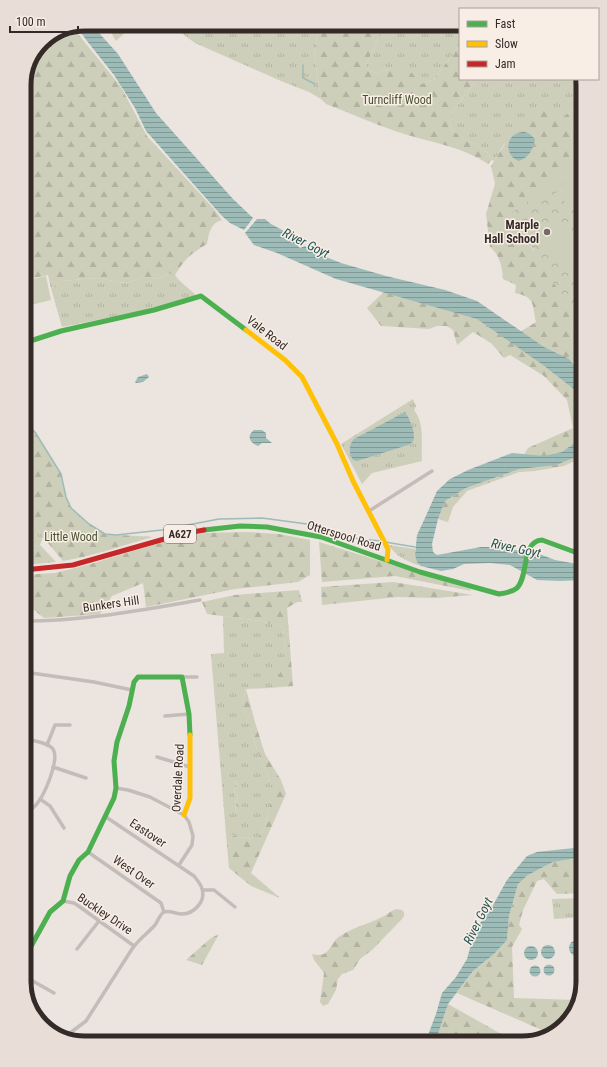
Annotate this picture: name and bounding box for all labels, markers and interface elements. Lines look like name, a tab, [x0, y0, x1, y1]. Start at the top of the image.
scale bar	[10, 8, 78, 34]
legend	[459, 8, 599, 80]
text: 100 m	[16, 15, 46, 29]
text: Fast	[495, 17, 516, 31]
text: Slow	[495, 37, 518, 51]
text: Jam	[495, 57, 516, 71]
park label: Turncliff Wood	[362, 93, 432, 107]
place label: Marple Hall School	[484, 218, 539, 246]
water label: River Goyt	[280, 225, 332, 261]
marker: Marple Hall School	[542, 227, 552, 237]
street label: Vale Road	[244, 313, 290, 353]
street label: Otterspool Road	[305, 518, 383, 554]
road number: A627	[164, 525, 196, 543]
park label: Little Wood	[44, 530, 98, 544]
water label: River Goyt	[490, 535, 542, 561]
street label: Bunkers Hill	[82, 593, 140, 615]
street label: Overdale Road	[169, 743, 187, 813]
street label: Eastover	[127, 816, 169, 850]
street label: West Over	[110, 853, 158, 892]
street label: Buckley Drive	[75, 890, 135, 938]
water label: River Goyt	[460, 895, 496, 947]

